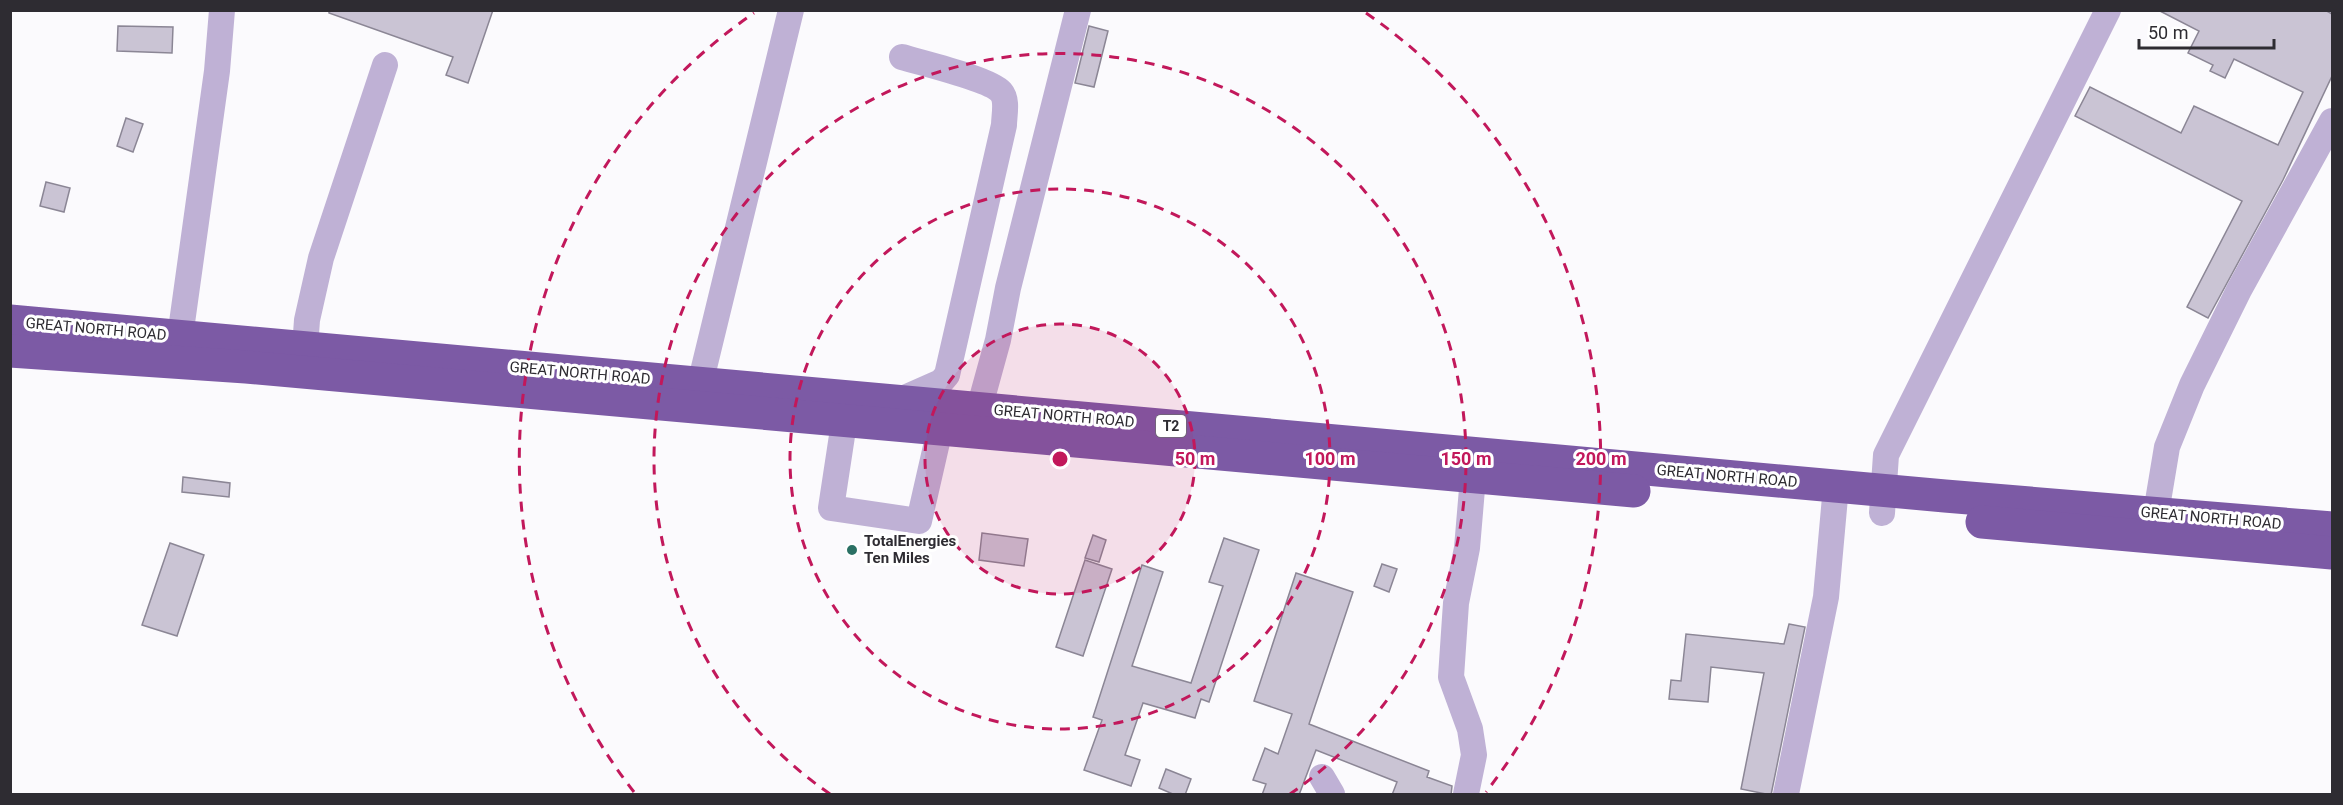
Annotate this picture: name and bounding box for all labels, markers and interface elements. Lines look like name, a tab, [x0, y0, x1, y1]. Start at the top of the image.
scale bar	[2139, 12, 2274, 50]
text: 50 m	[2148, 22, 2188, 43]
street label: GREAT NORTH ROAD	[25, 314, 167, 344]
street label: GREAT NORTH ROAD	[509, 358, 651, 388]
street label: GREAT NORTH ROAD	[993, 401, 1135, 431]
road number: T2	[1156, 415, 1186, 437]
text: 50 m	[1175, 448, 1215, 469]
text: 100 m	[1304, 448, 1356, 469]
text: 150 m	[1440, 448, 1492, 469]
text: 200 m	[1575, 448, 1627, 469]
centre of rings	[1050, 449, 1070, 469]
street label: GREAT NORTH ROAD	[1656, 461, 1798, 491]
street label: GREAT NORTH ROAD	[2140, 503, 2282, 533]
place label: TotalEnergies Ten Miles	[864, 532, 957, 567]
marker: TotalEnergies Ten Miles	[845, 543, 859, 557]

